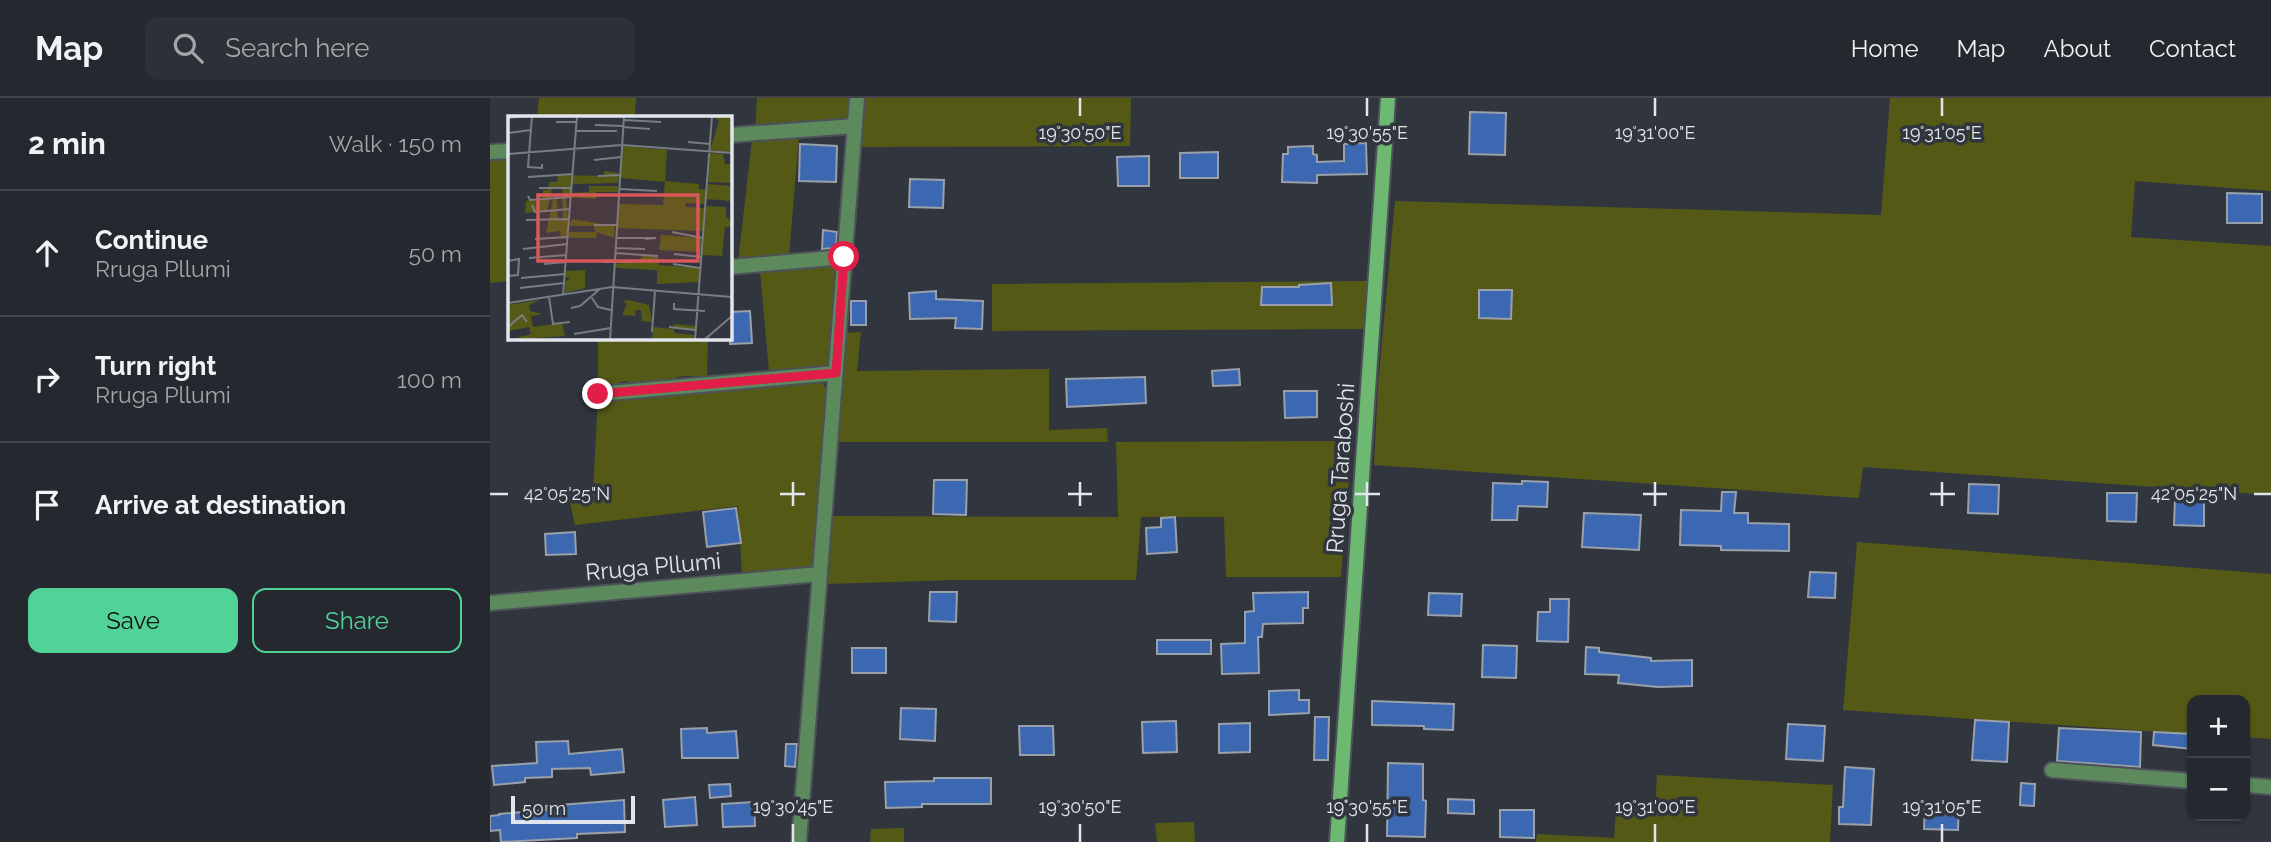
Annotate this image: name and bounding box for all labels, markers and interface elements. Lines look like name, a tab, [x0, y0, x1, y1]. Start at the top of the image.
search box	[145, 17, 635, 80]
text: Map	[35, 29, 103, 68]
icon: search	[169, 29, 207, 67]
text: Search here	[225, 33, 370, 63]
text: Home	[1851, 34, 1919, 63]
text: Map	[1957, 34, 2005, 63]
text: About	[2043, 34, 2111, 63]
text: Contact	[2149, 34, 2236, 63]
inset map	[508, 116, 732, 340]
text: 19°30'50"E	[1039, 122, 1121, 143]
text: 19°30'55"E	[1326, 122, 1408, 143]
text: 19°31'00"E	[1615, 122, 1695, 143]
text: 19°31'05"E	[1902, 122, 1982, 143]
text: 2 min	[28, 126, 106, 161]
text: Walk · 150 m	[329, 130, 462, 157]
text: Continue	[95, 225, 208, 255]
icon: ahead	[28, 234, 66, 272]
text: 50 m	[408, 240, 462, 267]
route start	[828, 241, 859, 272]
text: Rruga Pllumi	[95, 255, 231, 282]
text: Turn right	[95, 351, 216, 381]
icon: right	[28, 360, 66, 398]
text: 100 m	[397, 366, 462, 393]
route end	[582, 378, 613, 409]
text: Rruga Pllumi	[95, 381, 231, 408]
street label: Rruga Taraboshi	[1321, 382, 1359, 554]
text: 42°05'25"N	[524, 483, 610, 504]
text: 42°05'25"N	[2151, 483, 2237, 504]
icon: arrive	[28, 486, 66, 524]
text: Arrive at destination	[95, 490, 346, 520]
street label: Rruga Pllumi	[584, 547, 722, 585]
button: Save	[28, 588, 238, 653]
button: Share	[252, 588, 462, 653]
map controls	[2187, 695, 2250, 821]
button: +	[2187, 695, 2250, 758]
button: −	[2187, 758, 2250, 821]
scale bar	[511, 793, 635, 825]
text: 19°30'45"E	[753, 796, 833, 817]
text: 19°30'50"E	[1039, 796, 1121, 817]
text: 19°30'55"E	[1326, 796, 1408, 817]
text: 19°31'00"E	[1615, 796, 1695, 817]
text: 19°31'05"E	[1902, 796, 1982, 817]
text: 50 m	[522, 797, 566, 819]

